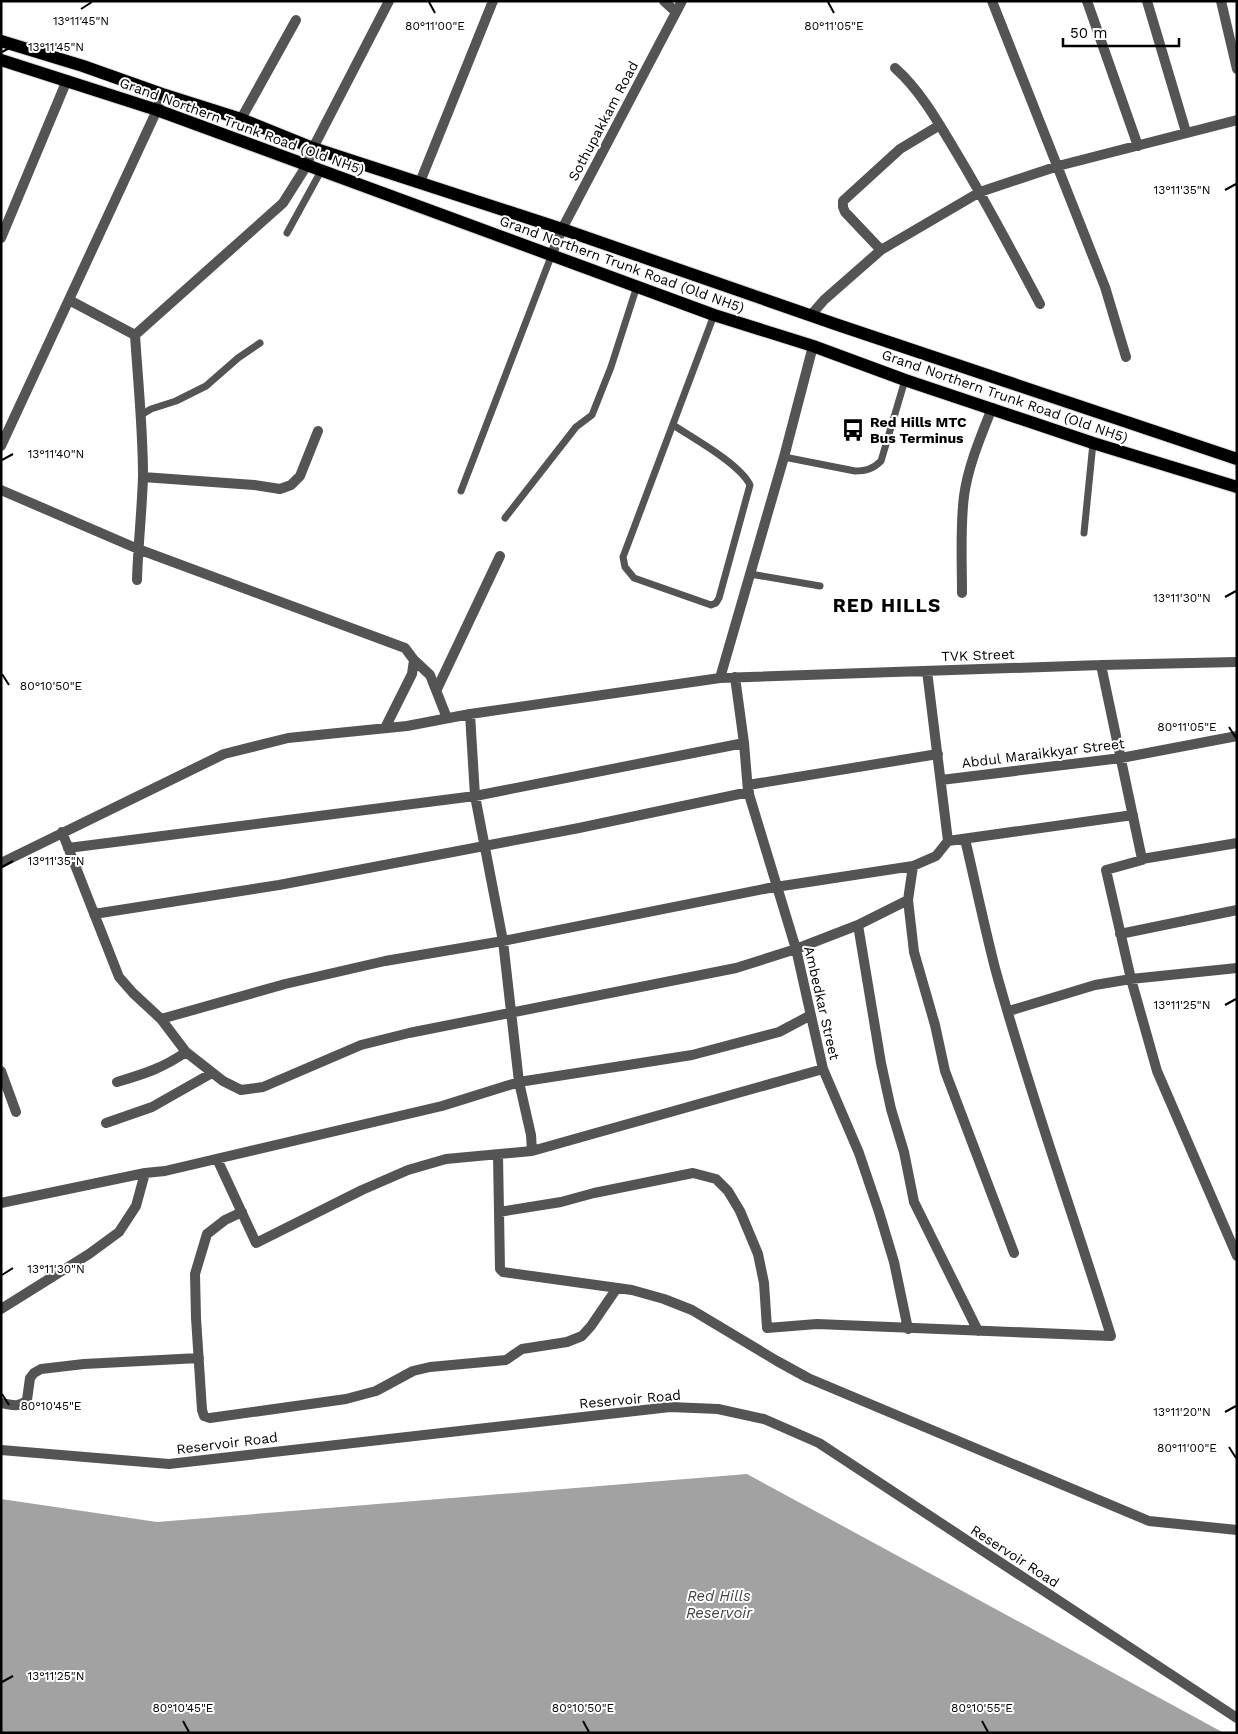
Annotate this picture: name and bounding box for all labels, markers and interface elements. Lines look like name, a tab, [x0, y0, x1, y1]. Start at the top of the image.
text: 13°11'45"N	[53, 14, 109, 28]
scale bar	[1063, 15, 1179, 47]
text: 80°11'00"E	[405, 19, 465, 33]
text: 80°11'05"E	[804, 19, 864, 33]
text: 50 m	[1070, 24, 1107, 42]
text: 13°11'45"N	[28, 40, 84, 54]
street label: Sothupakkam Road	[565, 58, 641, 184]
street label: Grand Northern Trunk Road (Old NH5)	[118, 74, 367, 178]
text: 13°11'35"N	[1154, 183, 1211, 197]
street label: Grand Northern Trunk Road (Old NH5)	[498, 212, 747, 316]
street label: Grand Northern Trunk Road (Old NH5)	[880, 346, 1130, 446]
place label: Red Hills MTC Bus Terminus	[870, 414, 967, 446]
bus stop icon: Red Hills MTC Bus Terminus	[840, 417, 866, 443]
text: 13°11'40"N	[28, 447, 84, 461]
text: 13°11'30"N	[1153, 591, 1211, 605]
district label: RED HILLS	[833, 594, 941, 617]
street label: TVK Street	[941, 646, 1015, 664]
text: 80°10'50"E	[20, 679, 82, 693]
text: 80°11'05"E	[1157, 720, 1217, 734]
street label: Abdul Maraikkyar Street	[961, 735, 1126, 771]
text: 13°11'35"N	[28, 854, 85, 868]
street label: Ambedkar Street	[801, 945, 843, 1062]
text: 13°11'25"N	[1154, 998, 1211, 1012]
text: 13°11'30"N	[27, 1262, 85, 1276]
street label: Reservoir Road	[578, 1387, 682, 1411]
text: 80°10'45"E	[20, 1399, 82, 1413]
text: 13°11'20"N	[1153, 1405, 1211, 1419]
street label: Reservoir Road	[175, 1429, 279, 1457]
text: 80°11'00"E	[1157, 1441, 1217, 1455]
street label: Reservoir Road	[968, 1521, 1062, 1591]
water label: Red Hills Reservoir	[686, 1587, 753, 1622]
text: 13°11'25"N	[28, 1669, 85, 1683]
text: 80°10'45"E	[152, 1701, 214, 1715]
text: 80°10'50"E	[552, 1701, 614, 1715]
text: 80°10'55"E	[951, 1701, 1013, 1715]

